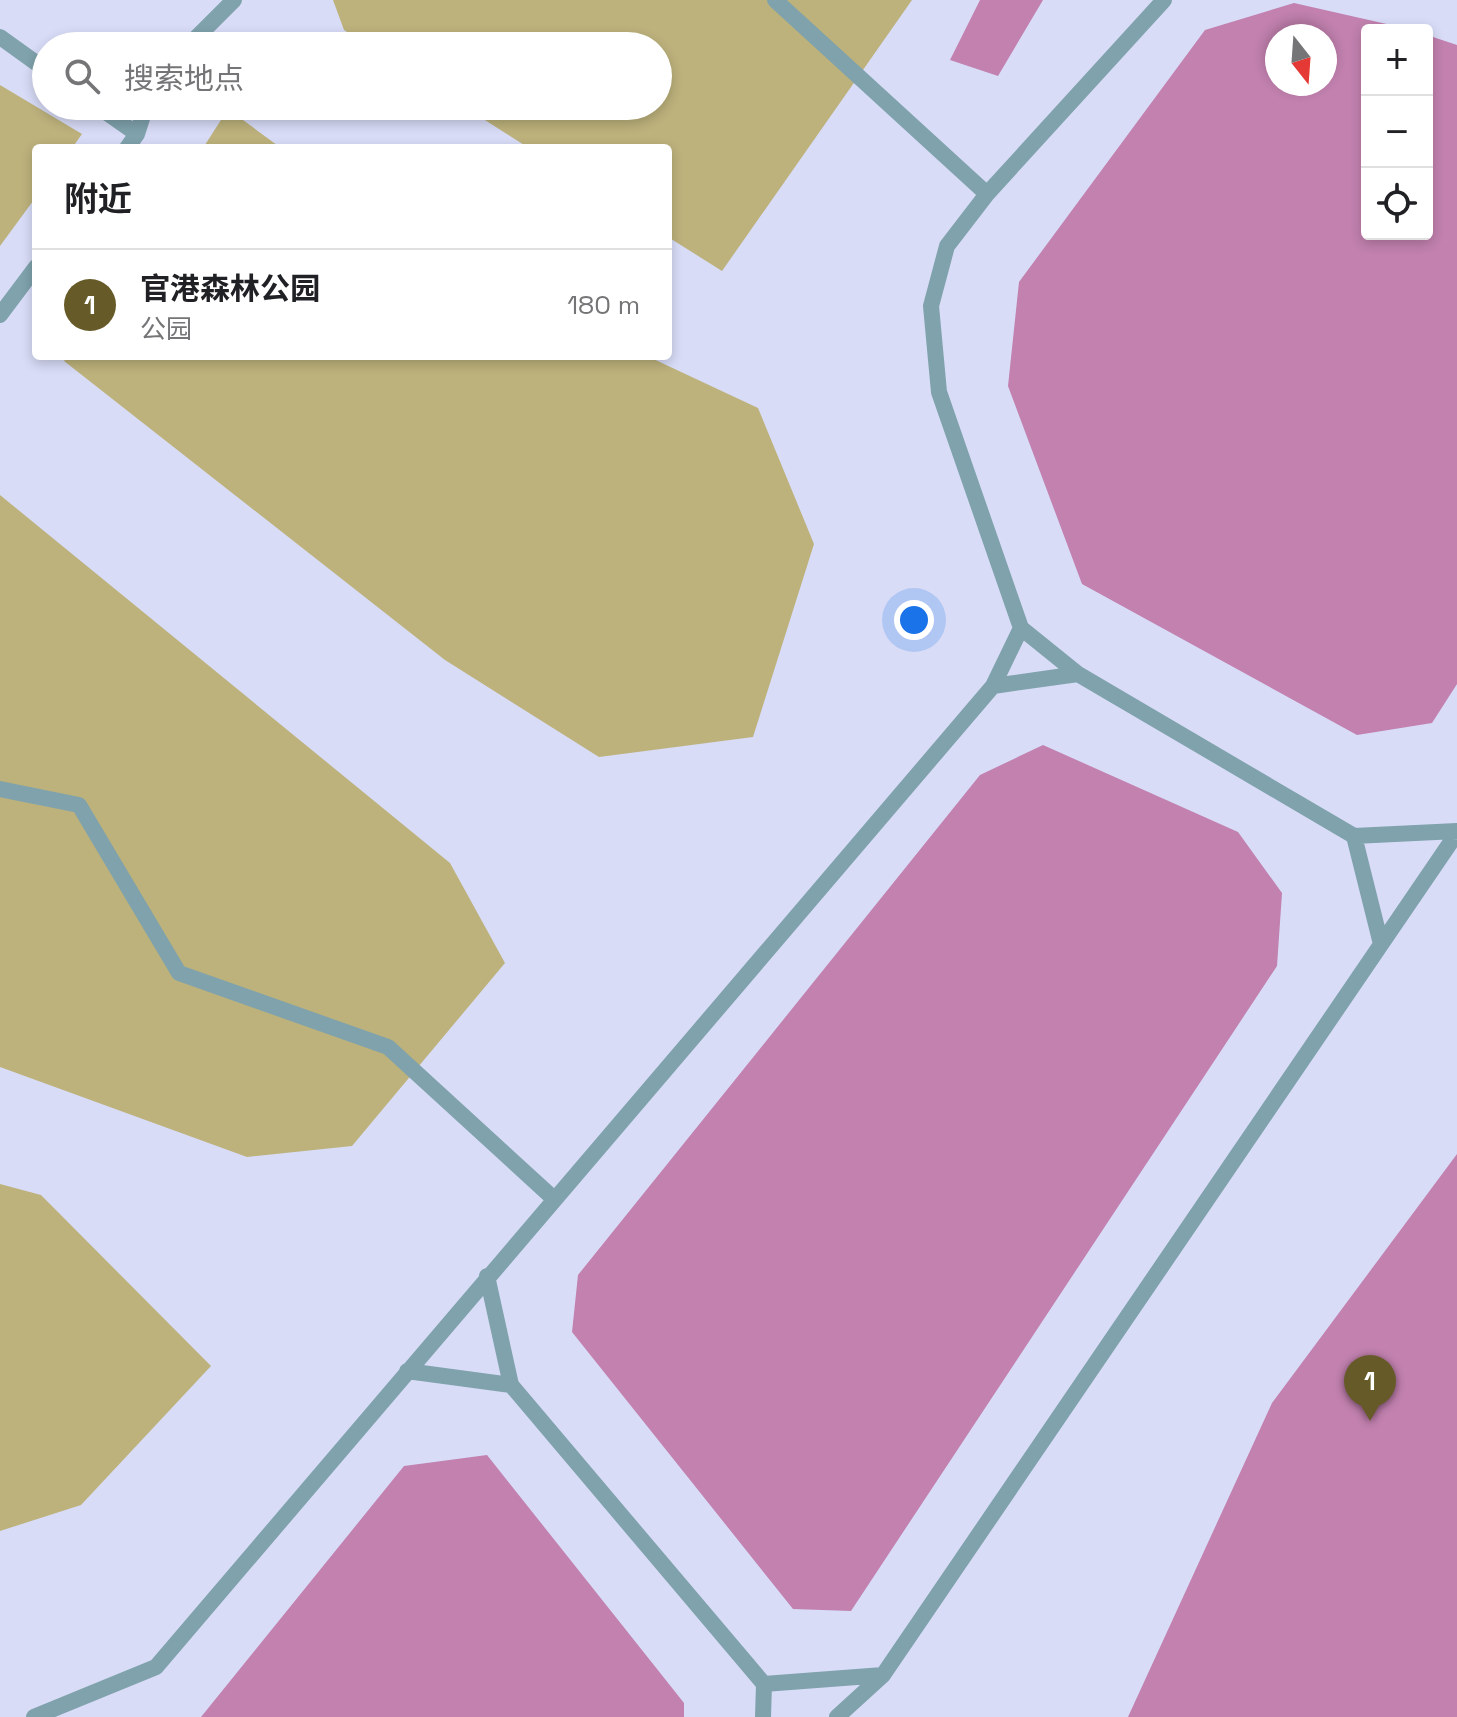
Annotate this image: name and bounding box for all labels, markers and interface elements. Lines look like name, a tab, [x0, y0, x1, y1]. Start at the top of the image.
north arrow	[1265, 24, 1337, 96]
map controls	[1361, 24, 1433, 240]
button: +	[1361, 24, 1433, 96]
search box	[32, 32, 672, 120]
icon: search	[60, 54, 104, 98]
text: 搜索地点	[124, 59, 244, 98]
button: −	[1361, 96, 1433, 168]
button: locate	[1361, 168, 1433, 240]
text: 附近	[64, 178, 132, 221]
text: 官港森林公园	[140, 269, 320, 308]
text: 1	[84, 288, 96, 322]
text: 180 m	[567, 288, 640, 322]
text: 公园	[140, 312, 192, 346]
your location	[894, 600, 934, 640]
pin: 1	[1344, 1355, 1396, 1421]

